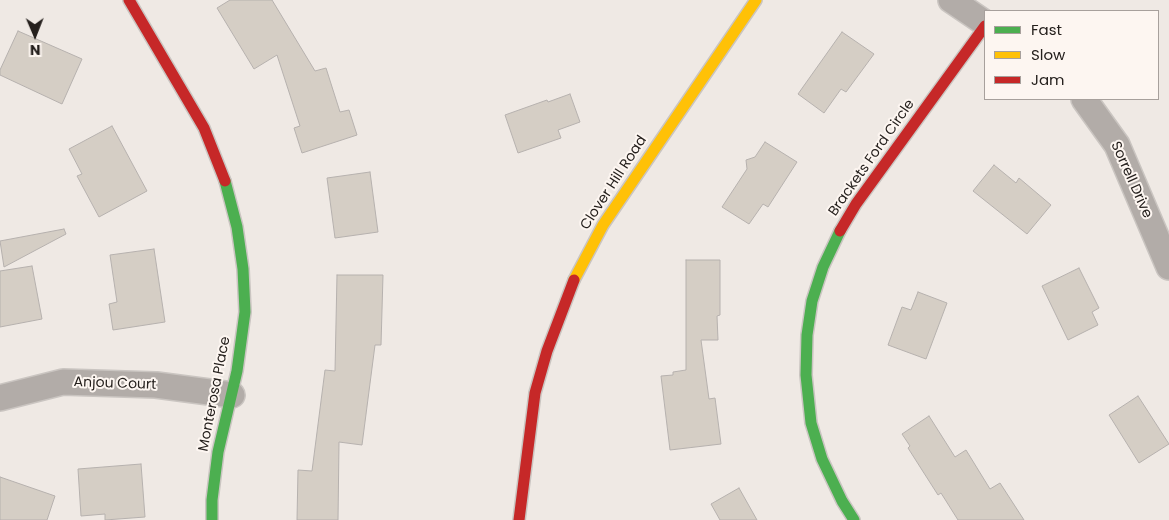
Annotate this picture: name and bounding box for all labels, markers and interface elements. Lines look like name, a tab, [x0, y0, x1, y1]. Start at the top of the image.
north arrow	[10, 10, 60, 60]
legend	[984, 10, 1159, 100]
text: Fast	[1031, 19, 1062, 40]
text: N	[30, 40, 41, 60]
text: Slow	[1031, 44, 1065, 65]
text: Jam	[1031, 69, 1065, 90]
street label: Brackets Ford Circle	[825, 97, 919, 219]
street label: Clover Hill Road	[577, 133, 651, 233]
street label: Sorrell Drive	[1107, 139, 1155, 221]
street label: Monterosa Place	[196, 335, 234, 453]
street label: Anjou Court	[73, 374, 157, 394]

